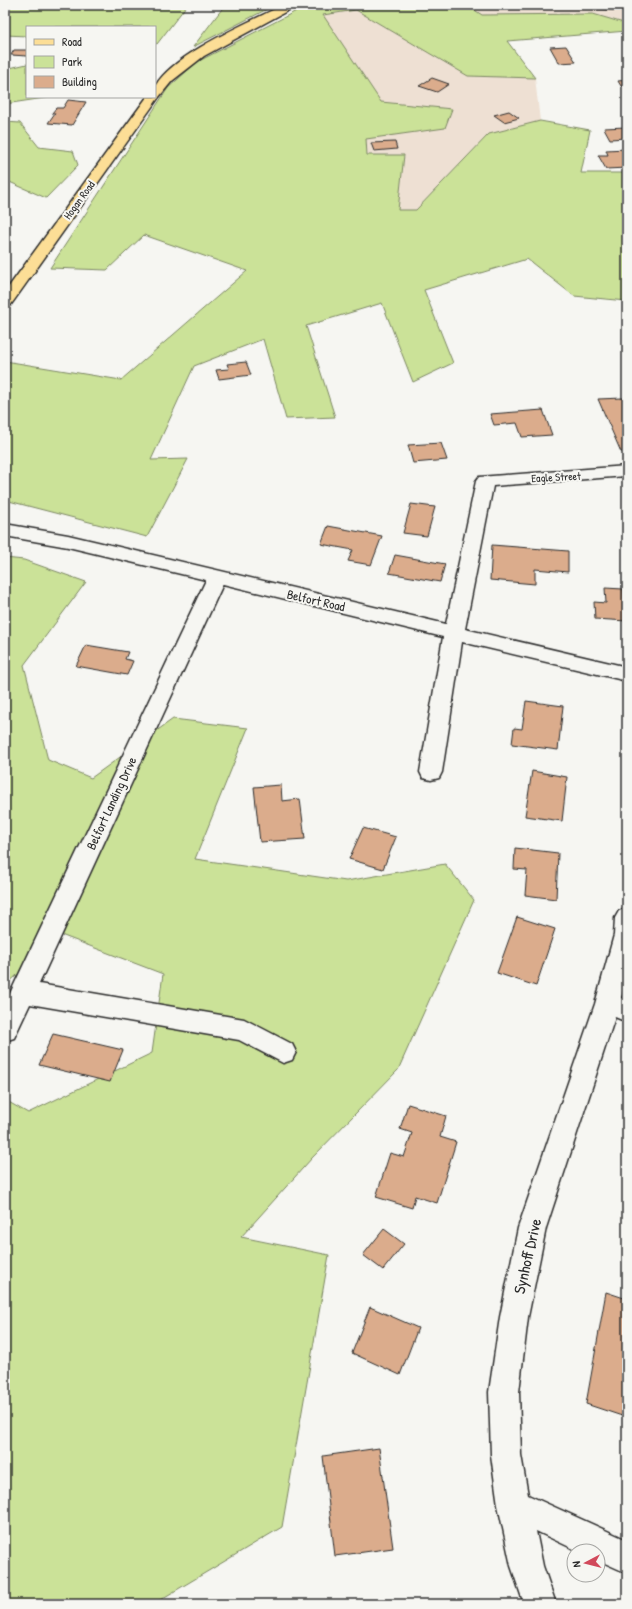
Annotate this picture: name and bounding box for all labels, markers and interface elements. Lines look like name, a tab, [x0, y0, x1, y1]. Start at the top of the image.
legend	[26, 26, 156, 98]
text: Road	[62, 33, 82, 50]
text: Park	[62, 53, 82, 70]
text: Building	[62, 73, 97, 90]
street label: Hogan Road	[60, 177, 98, 222]
street label: Eagle Street	[531, 469, 581, 485]
street label: Belfort Road	[285, 585, 347, 615]
street label: Belfort Landing Drive	[82, 754, 140, 852]
street label: Synhoff Drive	[508, 1216, 546, 1296]
north arrow	[566, 1543, 606, 1583]
text: N	[569, 1560, 583, 1568]

